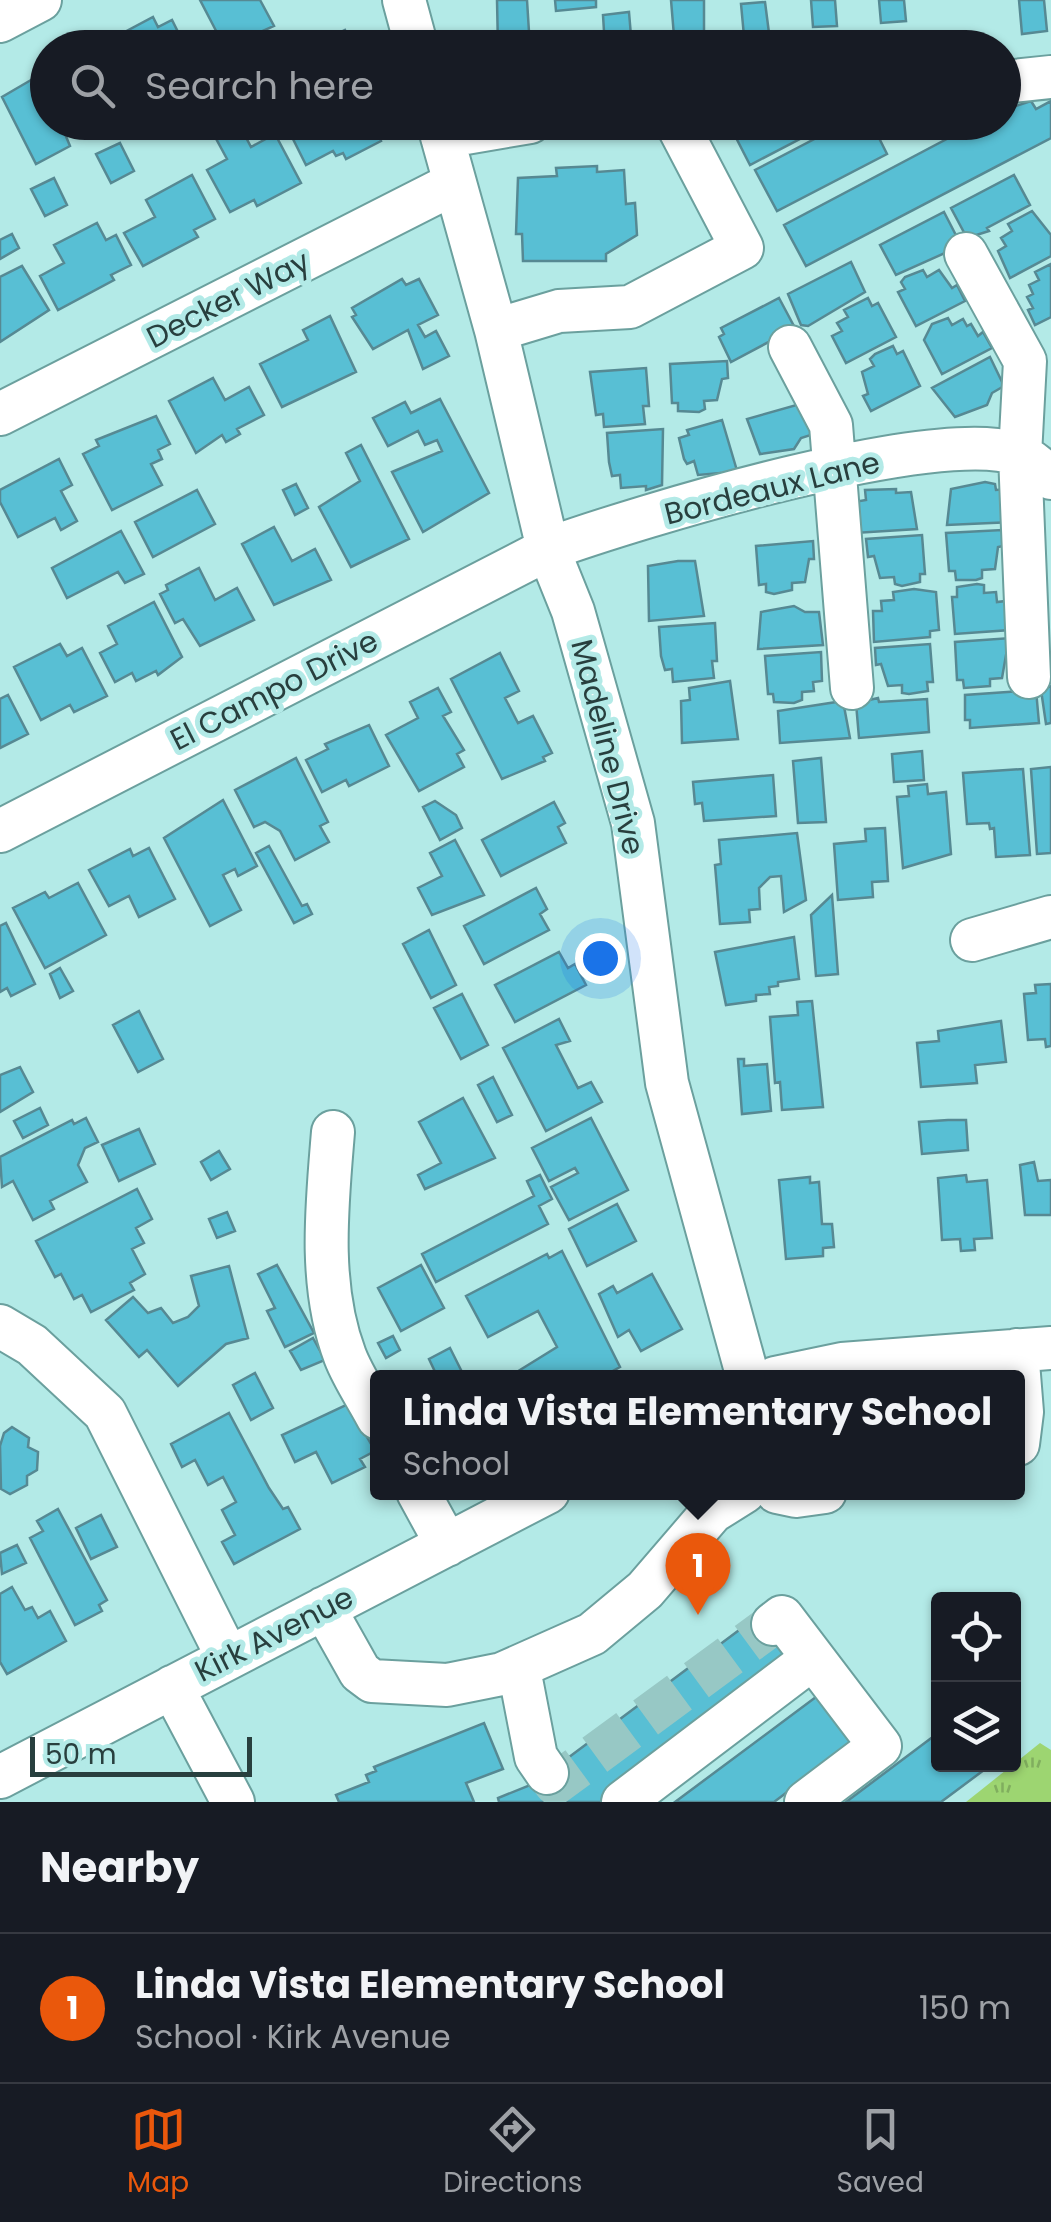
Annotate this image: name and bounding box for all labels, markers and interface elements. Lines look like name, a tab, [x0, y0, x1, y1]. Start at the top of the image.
search box	[30, 30, 1021, 140]
icon: search	[65, 58, 120, 113]
text: Search here	[145, 59, 374, 112]
street label: Decker Way	[139, 239, 317, 359]
street label: Bordeaux Lane	[660, 440, 884, 536]
street label: El Campo Drive	[163, 619, 385, 761]
street label: Madeline Drive	[560, 635, 656, 859]
your location	[575, 933, 626, 984]
popup	[370, 1370, 1025, 1500]
text: Linda Vista Elementary School	[403, 1385, 992, 1438]
text: School	[403, 1441, 510, 1486]
pin: 1	[666, 1532, 730, 1615]
street label: Kirk Avenue	[187, 1576, 361, 1692]
map controls	[931, 1592, 1021, 1772]
button: locate	[931, 1592, 1021, 1682]
button: layers	[931, 1682, 1021, 1772]
scale bar	[30, 1732, 252, 1776]
text: 50 m	[45, 1735, 116, 1774]
text: Nearby	[40, 1838, 199, 1897]
text: Linda Vista Elementary School	[135, 1958, 725, 2011]
text: 1	[66, 1985, 79, 2030]
text: 150 m	[919, 1985, 1011, 2030]
text: School · Kirk Avenue	[135, 2014, 451, 2059]
tab: Map	[127, 2102, 189, 2204]
tab: Directions	[443, 2102, 582, 2204]
tab: Saved	[837, 2102, 924, 2204]

